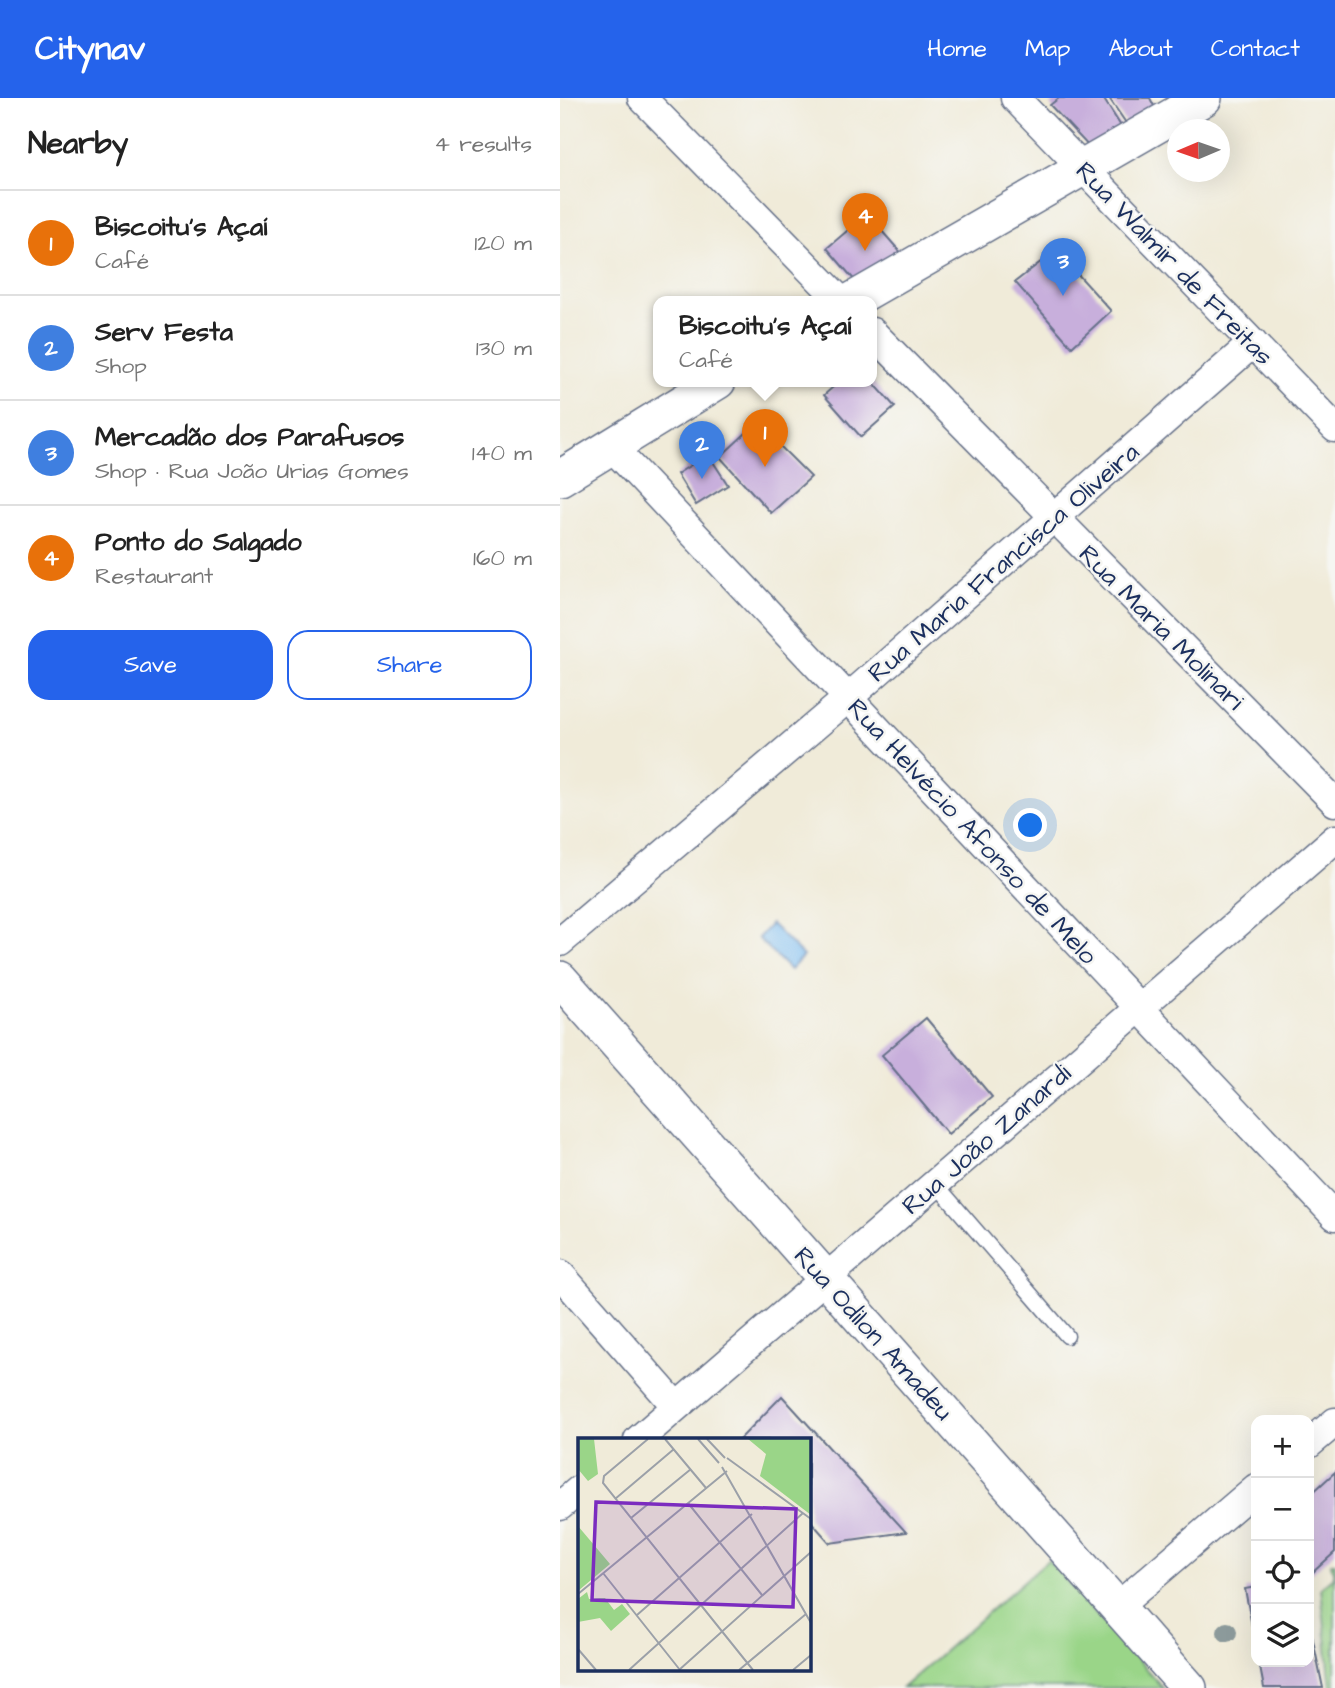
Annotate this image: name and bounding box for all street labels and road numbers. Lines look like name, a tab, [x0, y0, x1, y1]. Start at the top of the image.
street label: Rua Walmir de Freitas	[1067, 154, 1281, 374]
street label: Rua Maria Francisca Oliveira	[860, 435, 1147, 691]
street label: Rua Maria Molinari	[1071, 537, 1252, 719]
street label: Rua Helvécio Afonso de Melo	[839, 691, 1106, 973]
street label: Rua João Zanardi	[894, 1056, 1079, 1223]
street label: Rua Odilon Amadeu	[785, 1239, 961, 1429]

